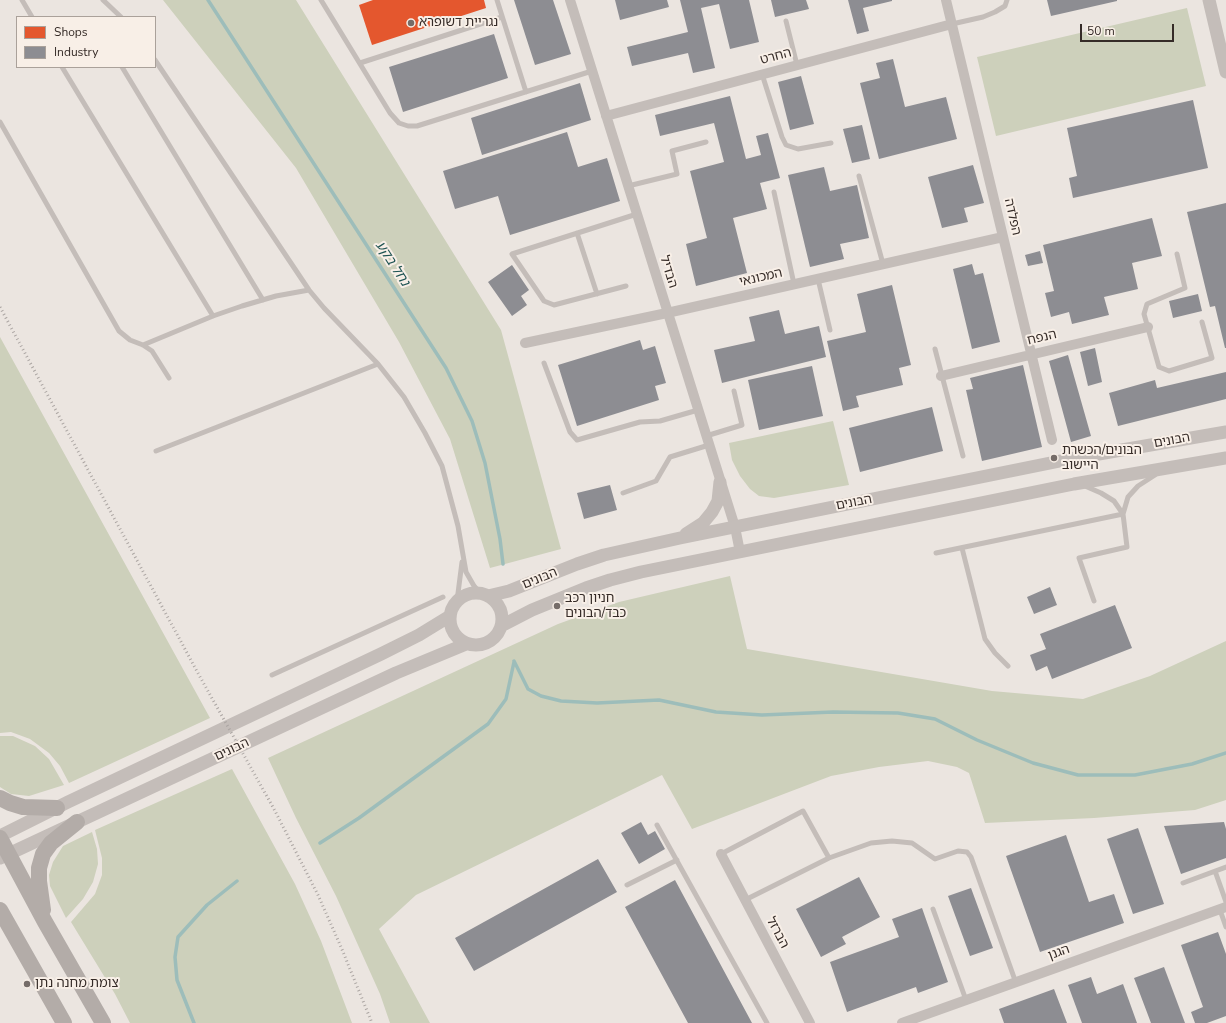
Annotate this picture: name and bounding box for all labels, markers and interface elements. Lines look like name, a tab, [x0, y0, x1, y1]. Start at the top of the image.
place label: נגריית דשופרא	[419, 15, 498, 31]
legend	[16, 16, 156, 68]
scale bar	[1082, 16, 1176, 42]
marker: נגריית דשופרא	[406, 18, 416, 28]
text: 50 m	[1087, 23, 1115, 39]
text: Shops	[54, 24, 88, 40]
text: Industry	[54, 44, 98, 60]
street label: החרט	[759, 45, 793, 69]
street label: הפלדה	[1000, 197, 1024, 237]
water label: נחל בקע	[371, 238, 413, 290]
street label: הבדיל	[656, 254, 680, 290]
street label: המכונאי	[738, 265, 784, 291]
street label: הנפח	[1026, 327, 1058, 349]
street label: הבונים	[1153, 430, 1191, 452]
place label: הבונים/הכשרת היישוב	[1062, 443, 1142, 474]
marker: הבונים/הכשרת היישוב	[1049, 453, 1059, 463]
street label: הבונים	[835, 492, 873, 514]
street label: הבונים	[520, 565, 560, 593]
place label: חניון רכב כבד/הבונים	[565, 591, 626, 622]
marker: חניון רכב כבד/הבונים	[552, 601, 562, 611]
street label: הבונים	[212, 735, 252, 765]
street label: הברזל	[762, 915, 792, 951]
street label: הגנן	[1046, 942, 1072, 964]
place label: צומת מחנה נתן	[35, 976, 119, 992]
marker: צומת מחנה נתן	[22, 979, 32, 989]

